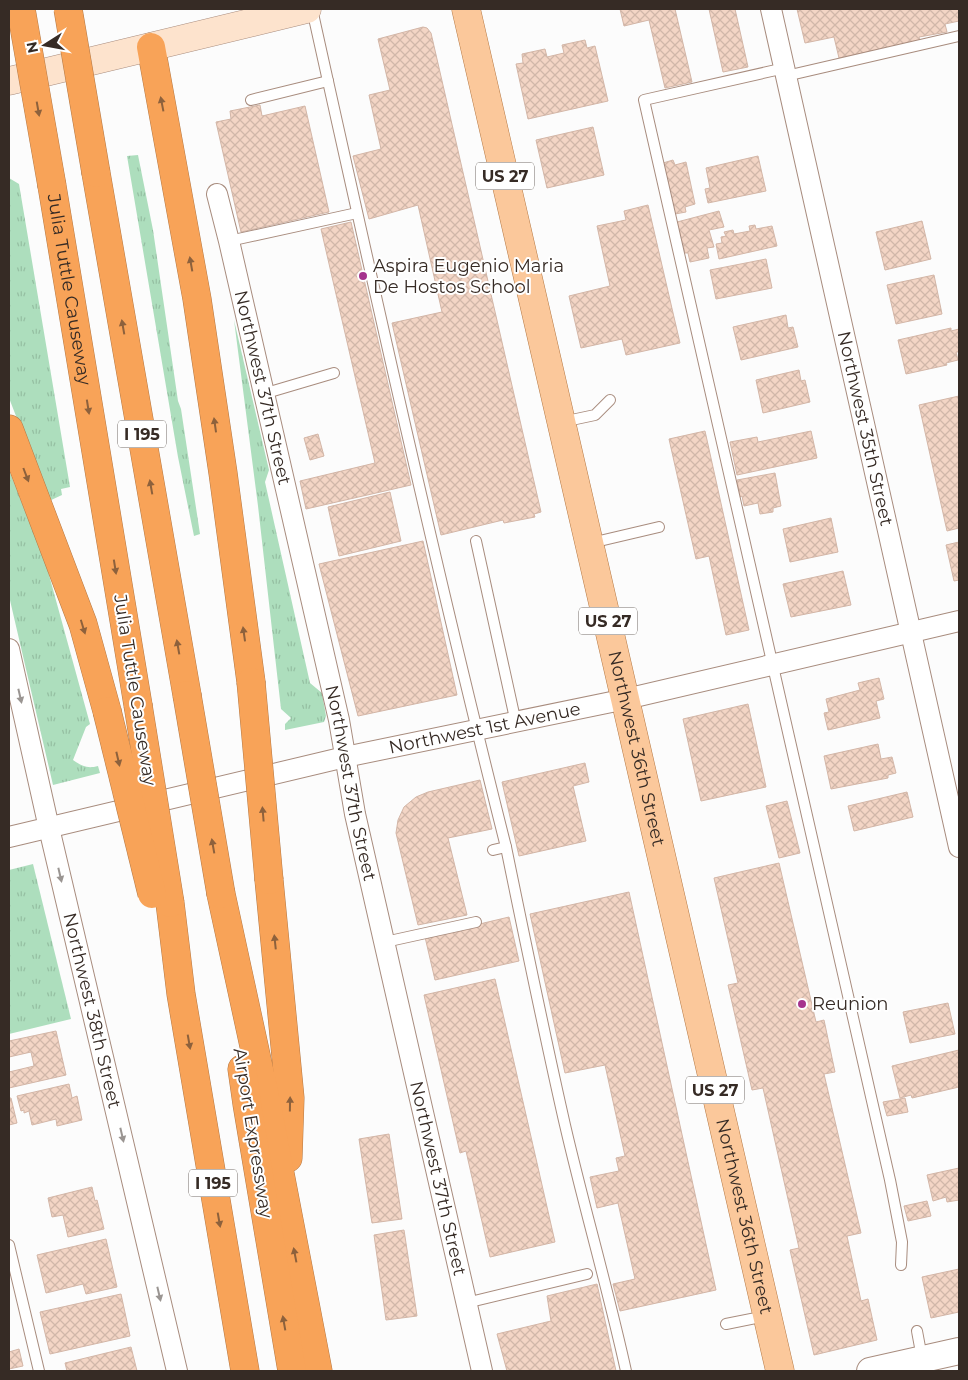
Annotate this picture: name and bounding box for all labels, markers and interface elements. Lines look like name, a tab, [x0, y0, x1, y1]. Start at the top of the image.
north arrow	[20, 20, 70, 70]
text: N	[22, 40, 42, 55]
one-way arrow	[157, 96, 165, 112]
one-way arrow	[35, 101, 43, 117]
road number: US 27	[476, 162, 534, 190]
street label: Julia Tuttle Causeway	[42, 191, 96, 387]
place label: Aspira Eugenio Maria De Hostos School	[373, 255, 564, 298]
one-way arrow	[186, 256, 194, 272]
marker: Aspira Eugenio Maria De Hostos School	[357, 270, 369, 282]
street label: Northwest 37th Street	[230, 288, 296, 487]
one-way arrow	[118, 318, 126, 334]
street label: Northwest 35th Street	[833, 329, 898, 528]
one-way arrow	[85, 400, 93, 416]
one-way arrow	[211, 416, 219, 432]
road number: I 195	[118, 420, 166, 448]
one-way arrow	[22, 468, 30, 483]
one-way arrow	[146, 478, 154, 494]
one-way arrow	[111, 560, 119, 576]
street label: Julia Tuttle Causeway	[109, 592, 161, 787]
road number: US 27	[579, 608, 637, 634]
one-way arrow	[80, 619, 88, 634]
one-way arrow	[240, 625, 248, 641]
one-way arrow	[174, 638, 182, 654]
street label: Northwest 36th Street	[603, 649, 670, 848]
street label: Northwest 37th Street	[320, 683, 381, 883]
one-way arrow	[16, 689, 24, 704]
street label: Northwest 1st Avenue	[387, 698, 583, 759]
one-way arrow	[114, 751, 122, 766]
one-way arrow	[259, 806, 267, 822]
one-way arrow	[208, 838, 216, 854]
one-way arrow	[56, 868, 64, 883]
street label: Northwest 38th Street	[58, 911, 126, 1111]
one-way arrow	[271, 934, 279, 950]
place label: Reunion	[812, 993, 888, 1015]
marker: Reunion	[796, 998, 808, 1010]
one-way arrow	[186, 1035, 194, 1051]
street label: Airport Expressway	[229, 1046, 277, 1220]
road number: US 27	[686, 1076, 744, 1104]
street label: Northwest 37th Street	[405, 1079, 471, 1278]
one-way arrow	[286, 1095, 294, 1111]
street label: Northwest 36th Street	[711, 1117, 778, 1316]
one-way arrow	[118, 1128, 126, 1143]
road number: I 195	[189, 1170, 237, 1196]
one-way arrow	[216, 1212, 224, 1228]
one-way arrow	[291, 1246, 299, 1262]
one-way arrow	[155, 1286, 163, 1301]
one-way arrow	[280, 1315, 288, 1331]

